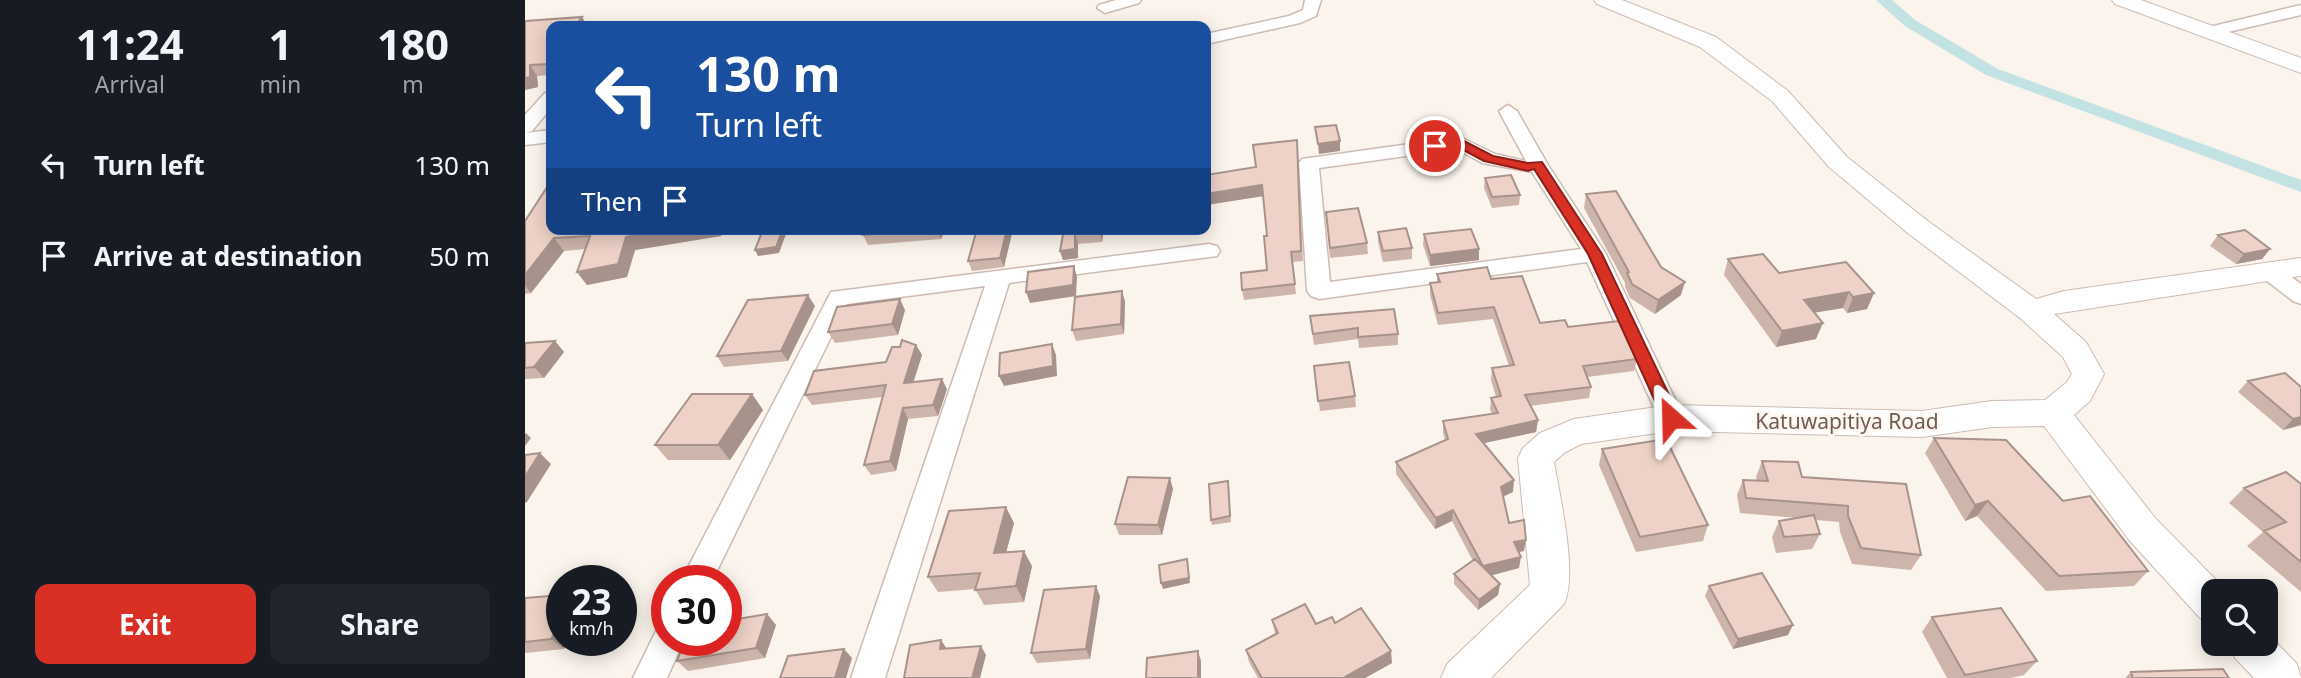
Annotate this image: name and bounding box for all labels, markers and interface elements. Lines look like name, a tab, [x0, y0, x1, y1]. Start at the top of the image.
text: 11:24	[76, 15, 184, 72]
text: 1	[268, 15, 292, 72]
text: 180	[377, 15, 449, 72]
text: 130 m	[696, 40, 841, 106]
icon: left	[581, 49, 672, 140]
text: Arrival	[95, 68, 165, 100]
text: min	[260, 68, 301, 100]
text: m	[402, 68, 424, 100]
text: Turn left	[696, 103, 822, 146]
pin	[1405, 116, 1465, 176]
icon: arrive	[1416, 127, 1454, 165]
icon: left	[35, 146, 73, 184]
text: Turn left	[94, 147, 205, 183]
text: 130 m	[414, 147, 490, 183]
icon: arrive	[656, 182, 694, 220]
text: Then	[581, 183, 642, 219]
icon: arrive	[35, 237, 73, 275]
text: Arrive at destination	[94, 238, 363, 274]
text: 50 m	[429, 238, 490, 274]
position arrow	[1634, 381, 1708, 455]
street label: Katuwapitiya Road	[1755, 407, 1939, 435]
speed limit sign: 30	[651, 565, 742, 656]
text: 23	[571, 578, 612, 625]
map controls	[2201, 579, 2278, 656]
button: search	[2201, 579, 2278, 656]
button: Exit	[35, 584, 256, 664]
button: Share	[270, 584, 490, 664]
text: km/h	[569, 616, 614, 640]

